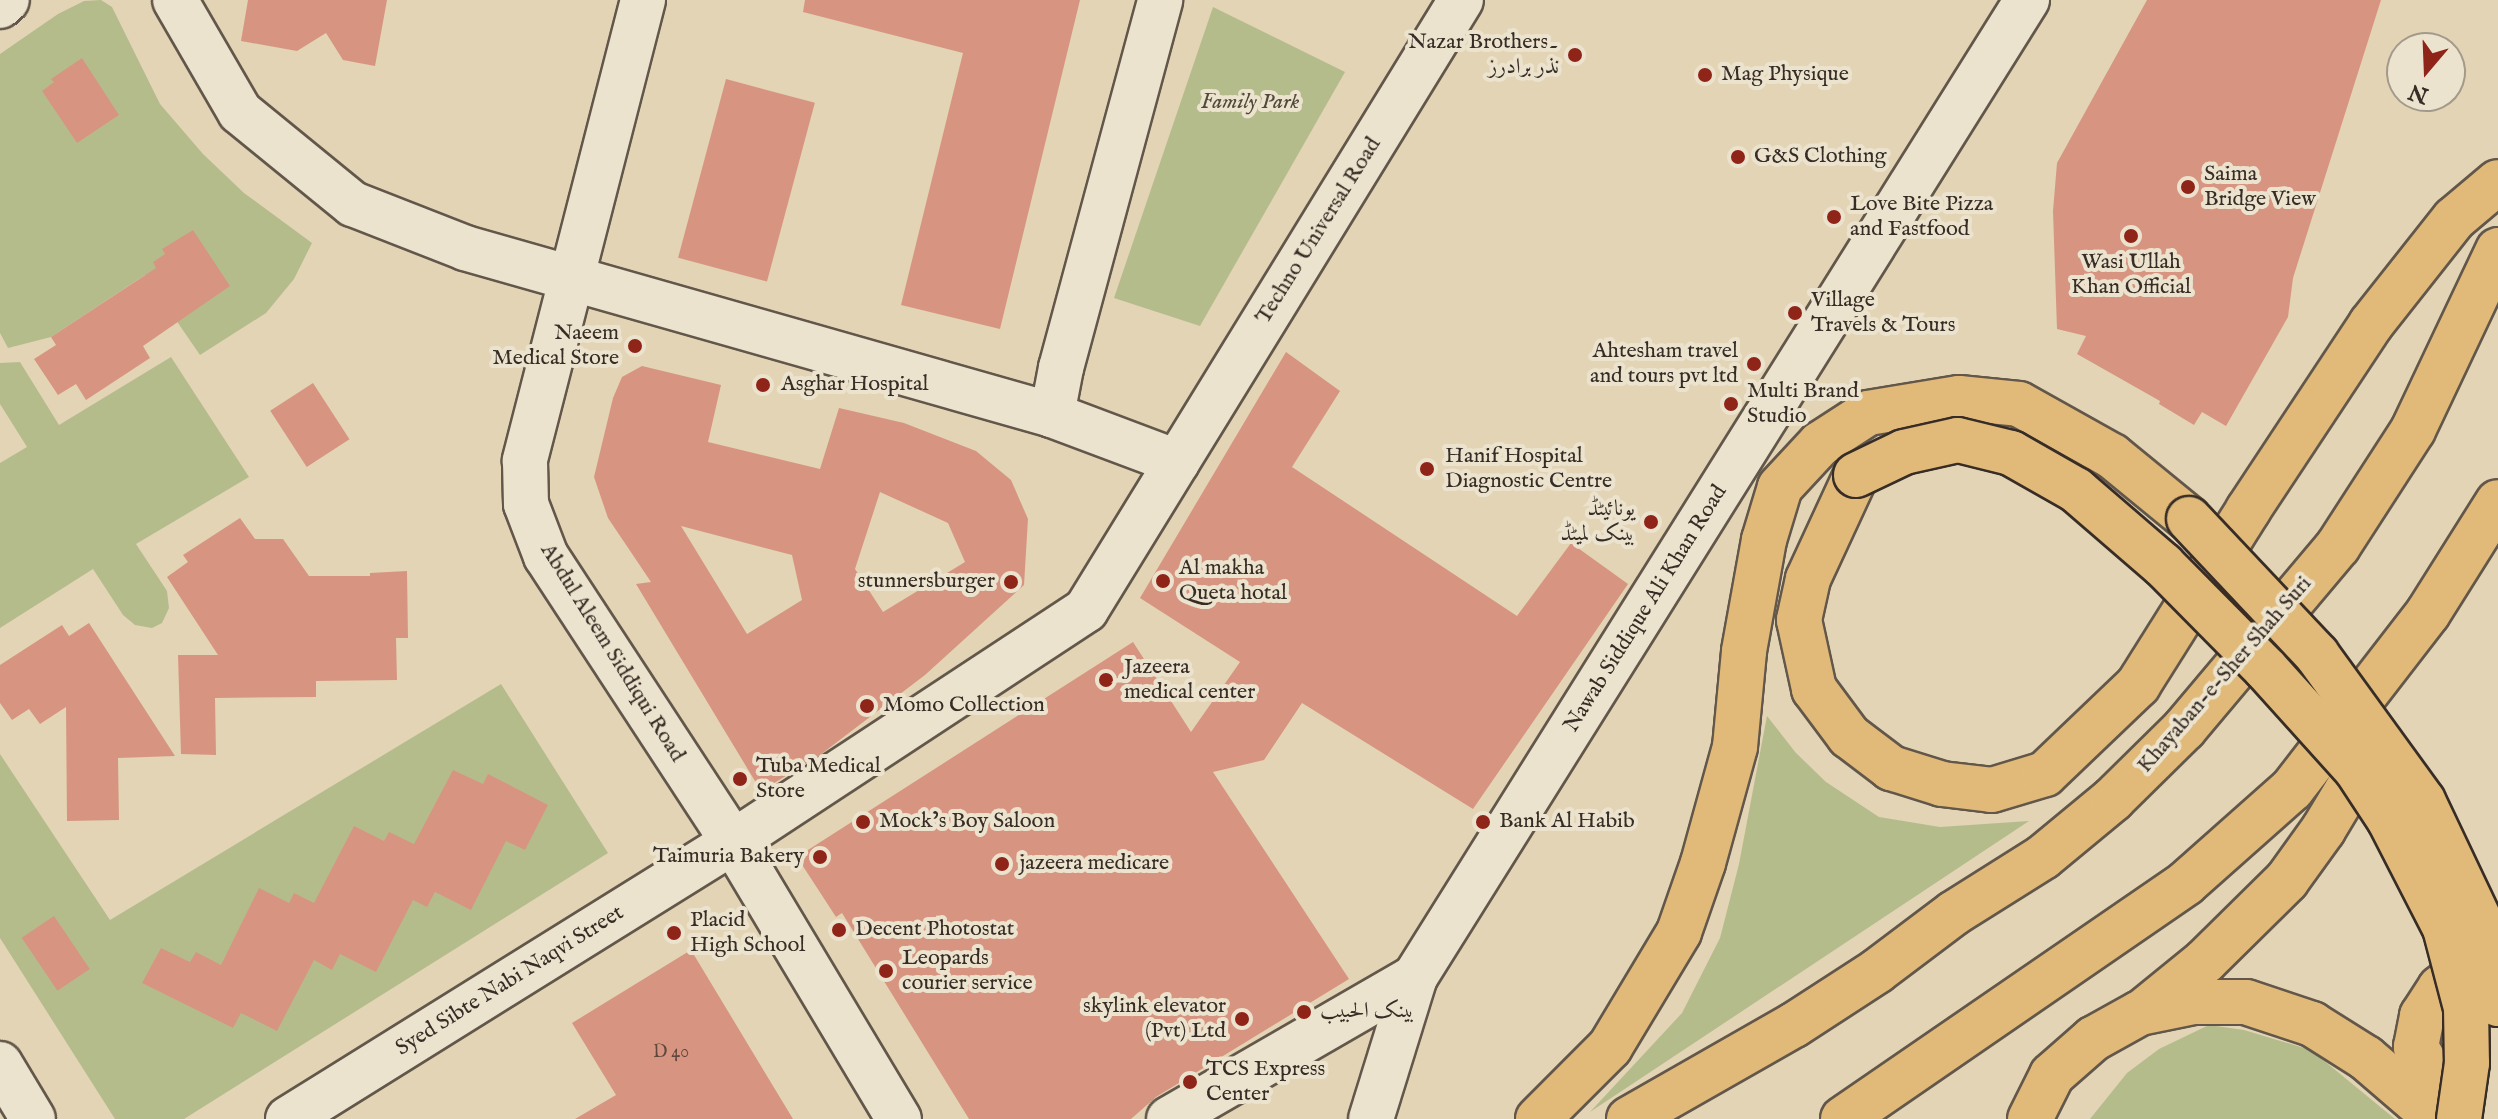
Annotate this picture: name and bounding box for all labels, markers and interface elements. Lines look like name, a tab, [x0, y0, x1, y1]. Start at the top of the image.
place label: Nazar Brothers۔ نذر برادرز	[1408, 29, 1559, 80]
north arrow	[2386, 32, 2466, 112]
marker: Nazar Brothers۔ نذر برادرز	[1566, 46, 1584, 64]
place label: Mag Physique	[1721, 62, 1849, 88]
marker: Mag Physique	[1696, 66, 1714, 84]
text: N	[2405, 76, 2432, 109]
park label: Family Park	[1201, 90, 1299, 116]
street label: Techno Universal Road	[1251, 133, 1387, 329]
place label: G&S Clothing	[1754, 144, 1886, 170]
marker: G&S Clothing	[1729, 148, 1747, 166]
place label: Saima Bridge View	[2204, 161, 2316, 212]
marker: Saima Bridge View	[2179, 178, 2197, 196]
place label: Love Bite Pizza and Fastfood	[1850, 191, 1993, 242]
marker: Love Bite Pizza and Fastfood	[1825, 208, 1843, 226]
marker: Wasi Ullah Khan Official	[2122, 227, 2140, 245]
place label: Wasi Ullah Khan Official	[2071, 249, 2191, 300]
place label: Village Travels & Tours	[1811, 287, 1955, 338]
marker: Village Travels & Tours	[1786, 304, 1804, 322]
place label: Naeem Medical Store	[492, 320, 619, 372]
marker: Naeem Medical Store	[626, 337, 644, 355]
place label: Ahtesham travel and tours pvt ltd	[1590, 338, 1738, 390]
marker: Ahtesham travel and tours pvt ltd	[1745, 355, 1763, 373]
place label: Asghar Hospital	[781, 372, 929, 398]
marker: Asghar Hospital	[752, 374, 774, 396]
place label: Multi Brand Studio	[1747, 378, 1859, 430]
marker: Multi Brand Studio	[1722, 395, 1740, 413]
place label: Hanif Hospital Diagnostic Centre	[1445, 443, 1612, 494]
marker: Hanif Hospital Diagnostic Centre	[1416, 458, 1438, 480]
street label: Nawab Siddique Ali Khan Road	[1559, 480, 1733, 738]
place label: یونائیٹڈ بینک لمیٹڈ	[1561, 496, 1635, 548]
marker: یونائیٹڈ بینک لمیٹڈ	[1642, 513, 1660, 531]
street label: Abdul Aleem Siddiqui Road	[534, 539, 690, 767]
place label: Al makha Queta hotal	[1179, 555, 1287, 606]
place label: stunnersburger	[858, 569, 995, 595]
street label: Khayaban-e-Sher Shah Suri	[2132, 571, 2318, 779]
marker: Al makha Queta hotal	[1154, 572, 1172, 590]
marker: stunnersburger	[1002, 573, 1020, 591]
place label: Jazeera medical center	[1124, 654, 1255, 706]
marker: Jazeera medical center	[1095, 669, 1117, 691]
place label: Momo Collection	[883, 693, 1045, 719]
marker: Momo Collection	[858, 697, 876, 715]
place label: Tuba Medical Store	[756, 753, 881, 804]
marker: Tuba Medical Store	[731, 770, 749, 788]
place label: Mock’s Boy Saloon	[879, 809, 1055, 835]
place label: Bank Al Habib	[1499, 809, 1635, 835]
marker: Mock’s Boy Saloon	[854, 813, 872, 831]
marker: Bank Al Habib	[1474, 813, 1492, 831]
place label: Taimuria Bakery	[653, 844, 804, 870]
marker: Taimuria Bakery	[811, 848, 829, 866]
place label: jazeera medicare	[1020, 851, 1169, 877]
marker: jazeera medicare	[991, 853, 1013, 875]
street label: Syed Sibte Nabi Naqvi Street	[391, 900, 629, 1062]
place label: Placid High School	[690, 907, 805, 958]
place label: Decent Photostat	[855, 917, 1014, 943]
marker: Decent Photostat	[830, 921, 848, 939]
marker: Placid High School	[665, 924, 683, 942]
place label: Leopards courier service	[902, 945, 1032, 996]
marker: Leopards courier service	[877, 962, 895, 980]
place label: skylink elevator (Pvt) Ltd	[1083, 993, 1226, 1044]
place label: بينک الحبيب	[1320, 999, 1414, 1025]
marker: بينک الحبيب	[1295, 1003, 1313, 1021]
marker: skylink elevator (Pvt) Ltd	[1233, 1010, 1251, 1028]
house number: D 40	[653, 1042, 689, 1064]
place label: TCS Express Center	[1206, 1056, 1325, 1108]
marker: TCS Express Center	[1181, 1073, 1199, 1091]

